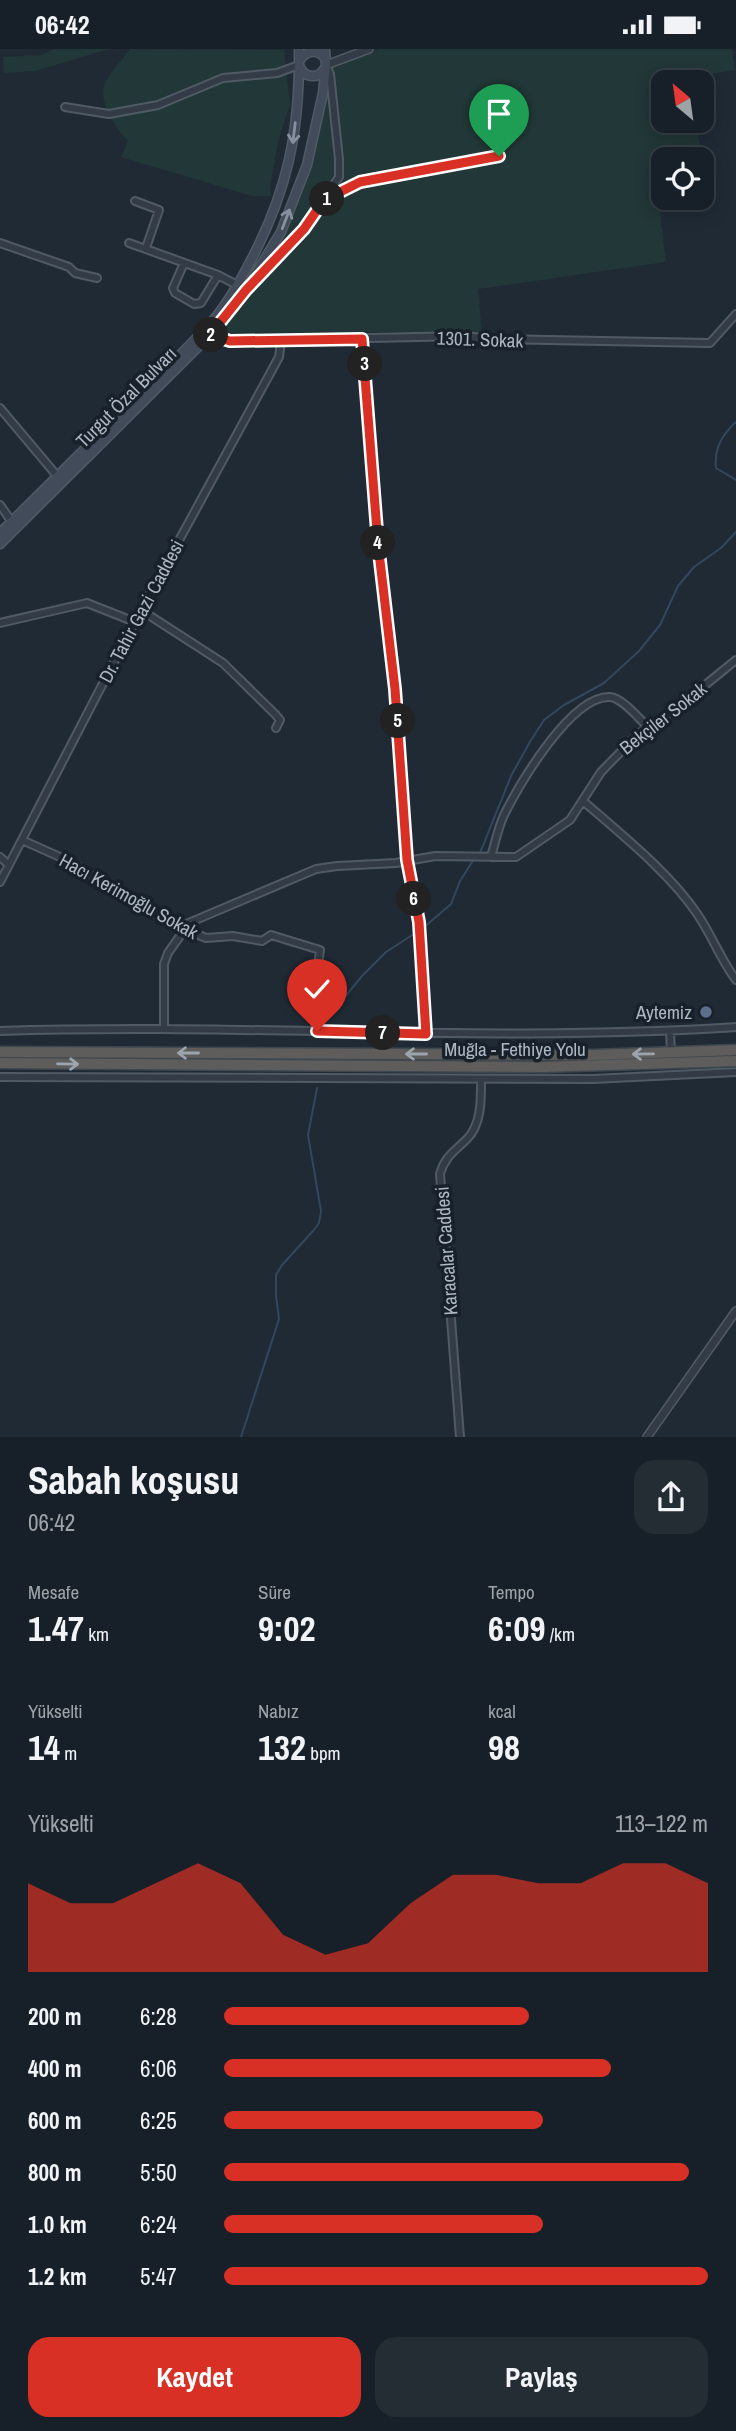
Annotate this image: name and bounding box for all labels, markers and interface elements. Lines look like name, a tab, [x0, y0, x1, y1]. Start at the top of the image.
text: 06:42	[35, 7, 90, 42]
north arrow	[651, 70, 714, 133]
map controls	[651, 70, 714, 210]
pin	[469, 84, 529, 156]
icon: arrive	[480, 95, 518, 133]
one-way arrow	[288, 121, 301, 143]
button: locate	[651, 147, 714, 210]
pin: 1	[310, 181, 344, 217]
text: 1	[322, 185, 331, 211]
one-way arrow	[281, 208, 294, 230]
pin: 2	[194, 317, 228, 353]
text: 2	[206, 321, 215, 347]
street label: 1301. Sokak	[436, 324, 524, 354]
street label: Turgut Özal Bulvarı	[70, 341, 182, 453]
pin: 3	[348, 347, 382, 381]
text: 3	[360, 350, 369, 376]
pin: 4	[360, 525, 396, 561]
text: 4	[373, 529, 382, 555]
street label: Dr. Tahir Gazi Caddesi	[92, 535, 190, 687]
street label: Bekçiler Sokak	[614, 676, 712, 760]
pin: 5	[380, 703, 416, 739]
text: 5	[393, 707, 402, 733]
street label: Hacı Kerimoğlu Sokak	[55, 847, 203, 945]
pin: 6	[396, 881, 432, 917]
text: 6	[409, 885, 418, 911]
pin	[287, 959, 347, 1031]
icon: check	[298, 970, 336, 1008]
place label: Aytemiz	[635, 999, 692, 1025]
marker: Aytemiz	[698, 1004, 714, 1020]
pin: 7	[366, 1016, 400, 1051]
text: 7	[378, 1019, 387, 1045]
street label: Muğla - Fethiye Yolu	[444, 1036, 586, 1062]
one-way arrow	[177, 1046, 200, 1060]
one-way arrow	[632, 1047, 655, 1060]
one-way arrow	[405, 1048, 428, 1061]
one-way arrow	[56, 1057, 79, 1071]
street label: Karacalar Caddesi	[429, 1186, 463, 1316]
text: Sabah koşusu	[28, 1455, 239, 1506]
button: share	[634, 1460, 708, 1534]
text: 06:42	[28, 1507, 75, 1538]
text: Mesafe	[28, 1579, 79, 1605]
text: Süre	[258, 1579, 291, 1605]
text: Tempo	[488, 1579, 535, 1605]
text: 1.47	[28, 1605, 84, 1652]
text: 9:02	[258, 1605, 315, 1652]
text: 6:09	[488, 1605, 545, 1652]
text: km	[84, 1621, 109, 1647]
text: /km	[545, 1621, 575, 1647]
text: Yükselti	[28, 1698, 83, 1724]
text: Nabız	[258, 1698, 299, 1724]
text: kcal	[488, 1698, 516, 1724]
text: 14	[28, 1724, 60, 1771]
text: 132	[258, 1724, 306, 1771]
text: 98	[488, 1724, 520, 1771]
text: m	[60, 1740, 77, 1766]
text: bpm	[306, 1740, 341, 1766]
text: Yükselti	[28, 1808, 94, 1839]
text: 113–122 m	[615, 1808, 708, 1839]
text: 200 m	[28, 2001, 81, 2032]
text: 6:28	[140, 2001, 177, 2032]
text: 400 m	[28, 2053, 81, 2084]
text: 6:06	[140, 2053, 177, 2084]
text: 600 m	[28, 2105, 81, 2136]
text: 6:25	[140, 2105, 177, 2136]
text: 800 m	[28, 2157, 81, 2188]
text: 5:50	[140, 2157, 177, 2188]
text: 1.0 km	[28, 2209, 87, 2240]
text: 6:24	[140, 2209, 177, 2240]
text: 1.2 km	[28, 2261, 87, 2292]
text: 5:47	[140, 2261, 177, 2292]
button: Kaydet	[28, 2337, 361, 2417]
button: Paylaş	[375, 2337, 708, 2417]

